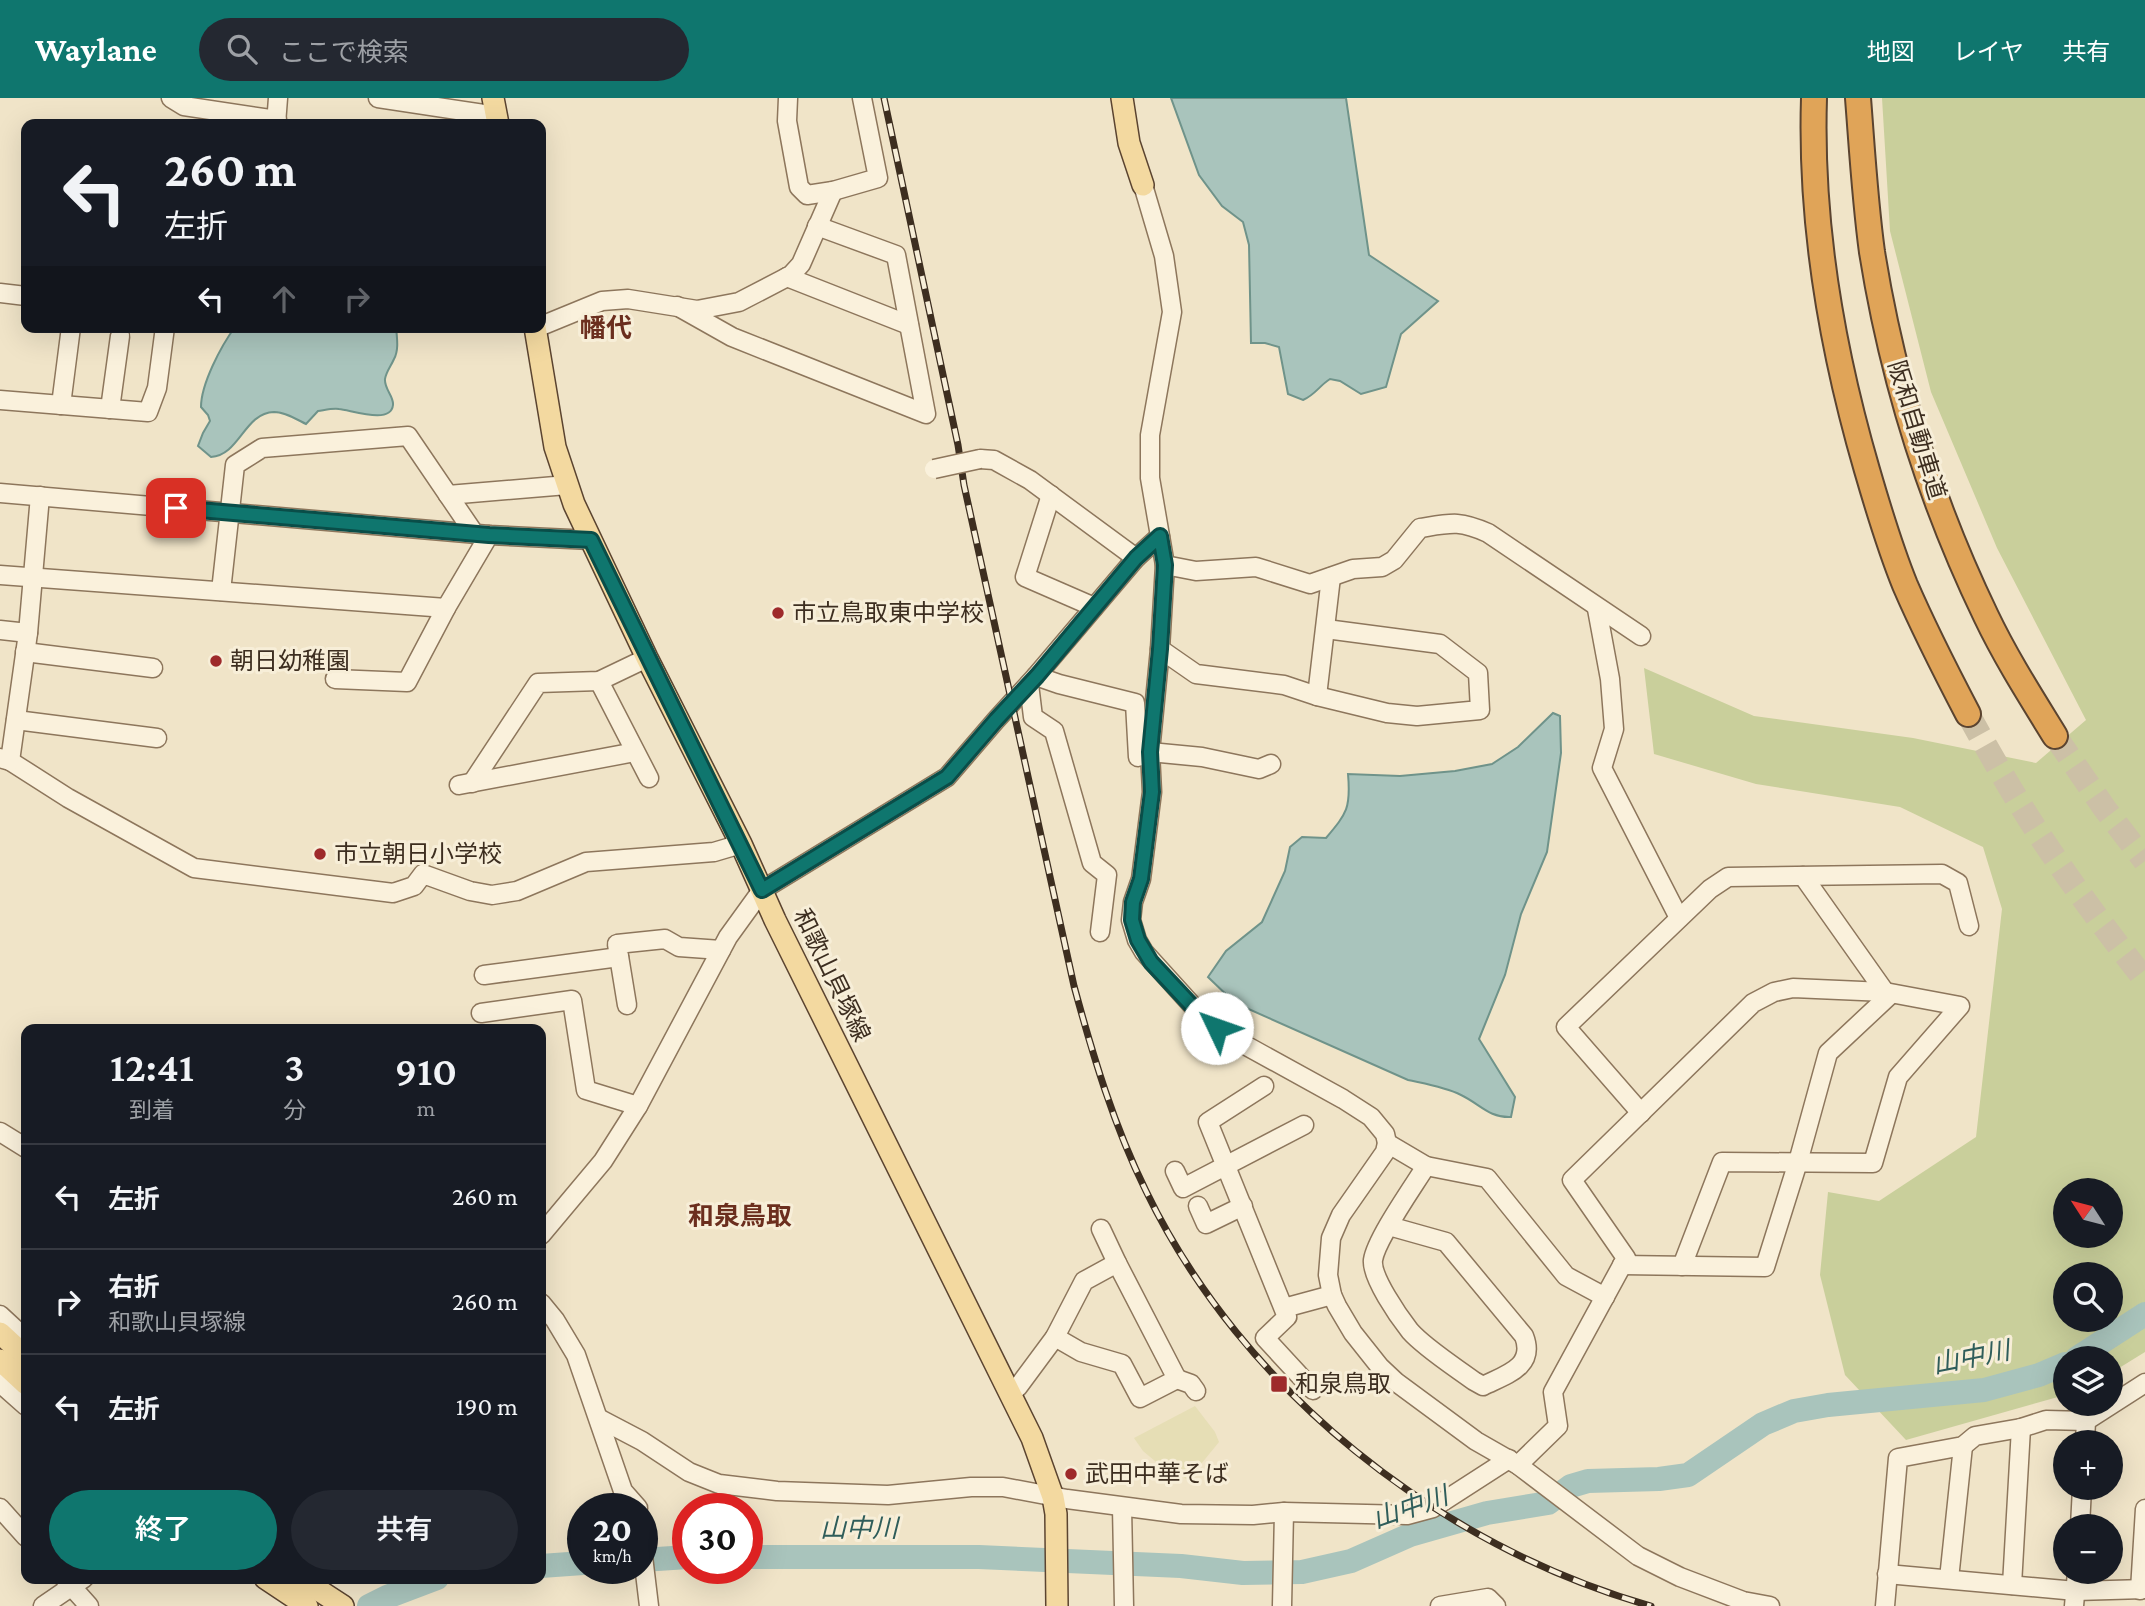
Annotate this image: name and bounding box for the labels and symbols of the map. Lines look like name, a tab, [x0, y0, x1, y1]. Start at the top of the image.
district label: 幡代	[580, 314, 632, 343]
street label: 阪和自動車道	[1884, 357, 1951, 503]
pin	[146, 478, 206, 538]
place label: 市立鳥取東中学校	[792, 599, 984, 626]
marker: 市立鳥取東中学校	[770, 605, 786, 621]
place label: 朝日幼稚園	[230, 647, 350, 674]
marker: 朝日幼稚園	[208, 653, 224, 669]
place label: 市立朝日小学校	[334, 840, 502, 867]
marker: 市立朝日小学校	[312, 846, 328, 862]
street label: 和歌山貝塚線	[789, 904, 876, 1045]
position arrow	[1180, 991, 1254, 1065]
north arrow	[2053, 1178, 2123, 1248]
district label: 和泉鳥取	[688, 1202, 792, 1231]
water label: 山中川	[1930, 1335, 2015, 1379]
place label: 和泉鳥取	[1295, 1370, 1391, 1397]
marker: 和泉鳥取	[1269, 1374, 1289, 1394]
place label: 武田中華そば	[1085, 1460, 1229, 1487]
marker: 武田中華そば	[1063, 1466, 1079, 1482]
water label: 山中川	[1369, 1480, 1455, 1534]
speed limit sign: 30	[672, 1493, 763, 1584]
water label: 山中川	[820, 1514, 901, 1543]

